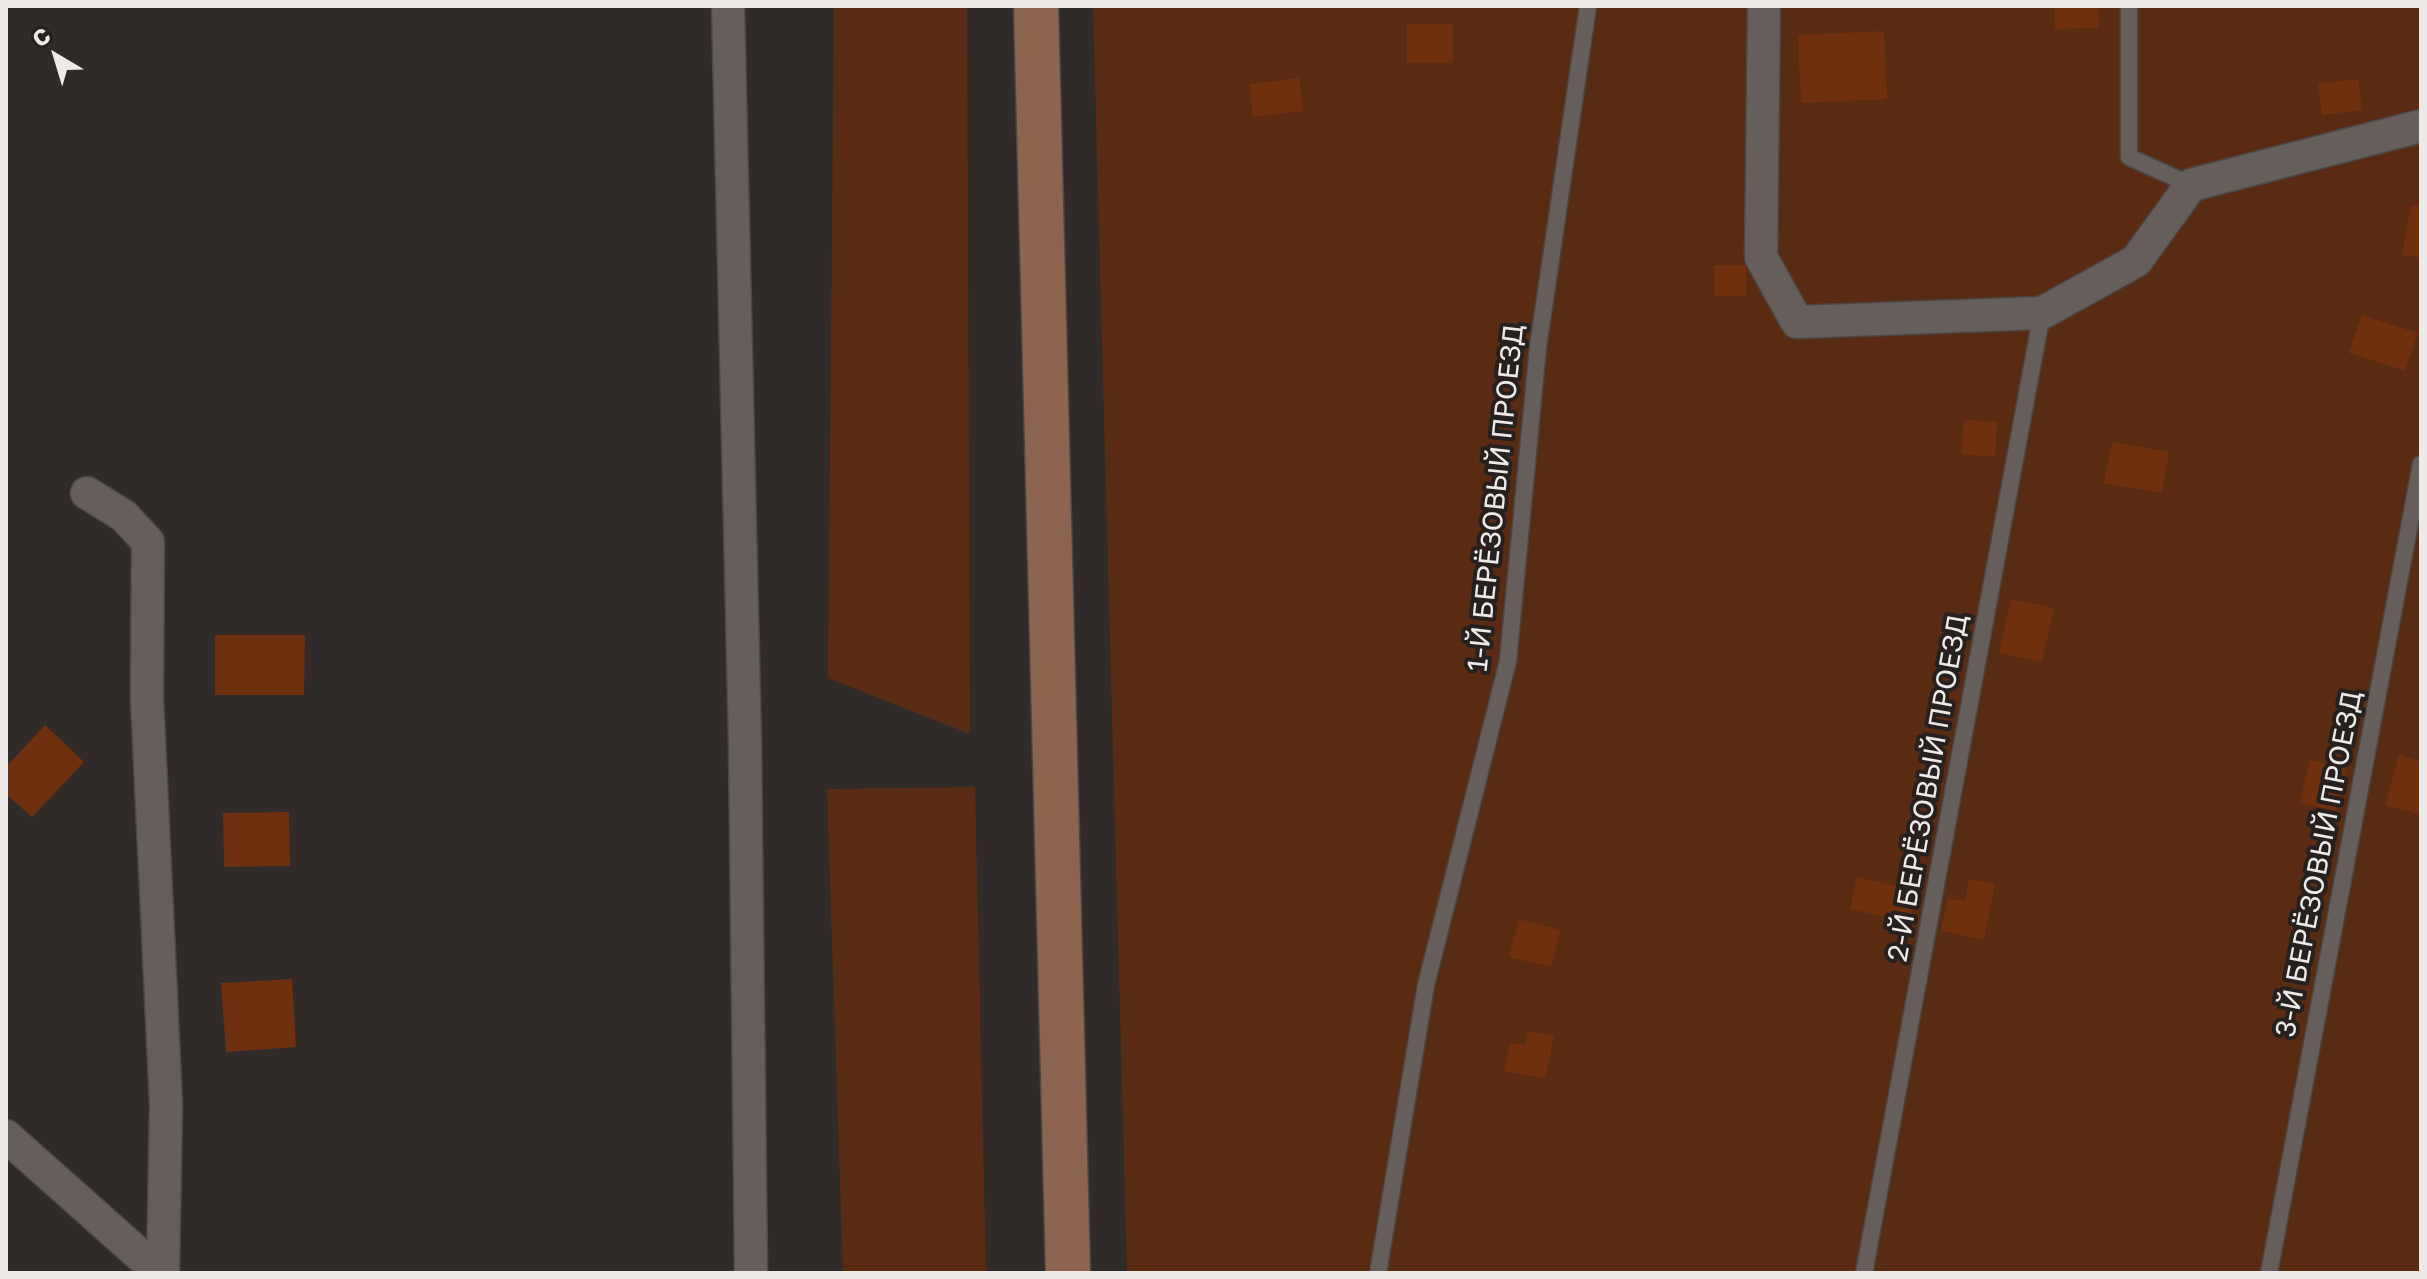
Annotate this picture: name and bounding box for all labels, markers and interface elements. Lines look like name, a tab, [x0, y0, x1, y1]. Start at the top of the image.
north arrow	[16, 16, 96, 96]
text: С	[26, 21, 55, 52]
street label: 1-Й БЕРЁЗОВЫЙ ПРОЕЗД	[1461, 323, 1531, 673]
street label: 2-Й БЕРЁЗОВЫЙ ПРОЕЗД	[1881, 612, 1975, 964]
street label: 3-Й БЕРЁЗОВЫЙ ПРОЕЗД	[2269, 688, 2369, 1040]

